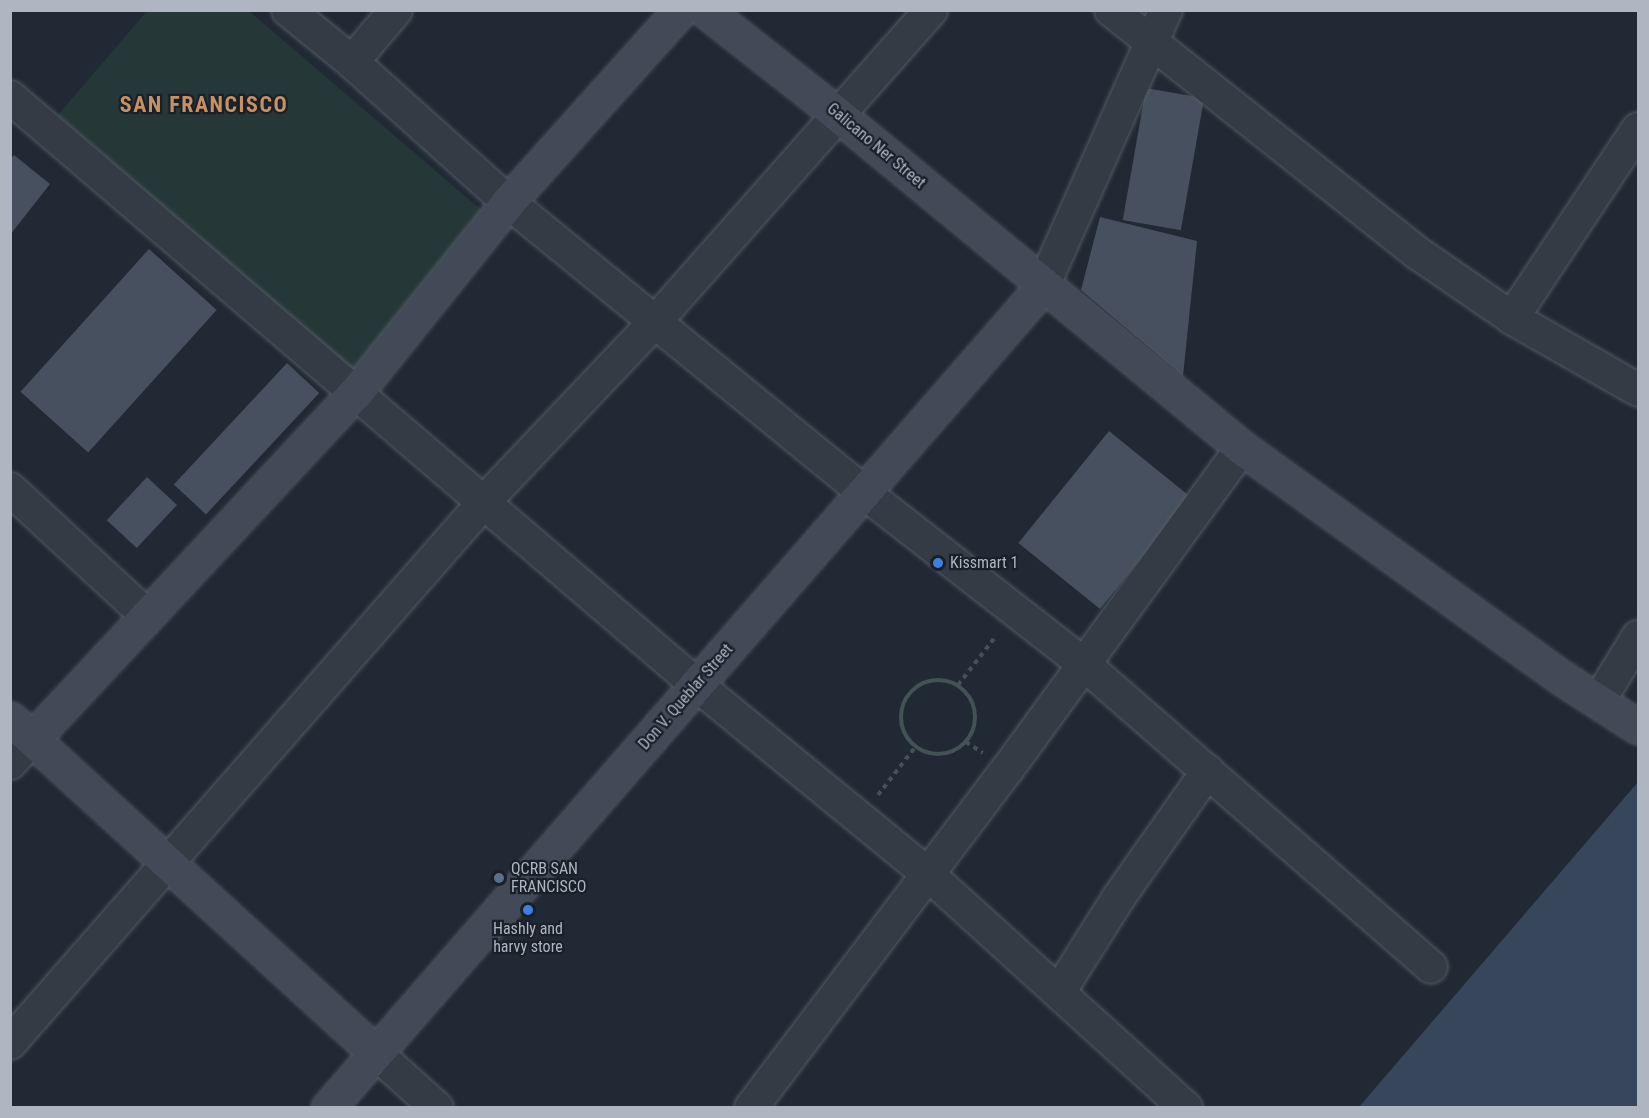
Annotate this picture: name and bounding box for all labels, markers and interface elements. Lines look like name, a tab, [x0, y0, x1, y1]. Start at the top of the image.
district label: SAN FRANCISCO	[120, 92, 288, 118]
street label: Galicano Ner Street	[823, 99, 929, 193]
place label: Kissmart 1	[950, 553, 1018, 573]
marker: Kissmart 1	[931, 556, 945, 570]
street label: Don V. Queblar Street	[635, 640, 737, 754]
place label: QCRB SAN FRANCISCO	[511, 859, 586, 897]
marker: QCRB SAN FRANCISCO	[492, 871, 506, 885]
marker: Hashly and harvy store	[521, 903, 535, 917]
place label: Hashly and harvy store	[493, 919, 563, 957]

